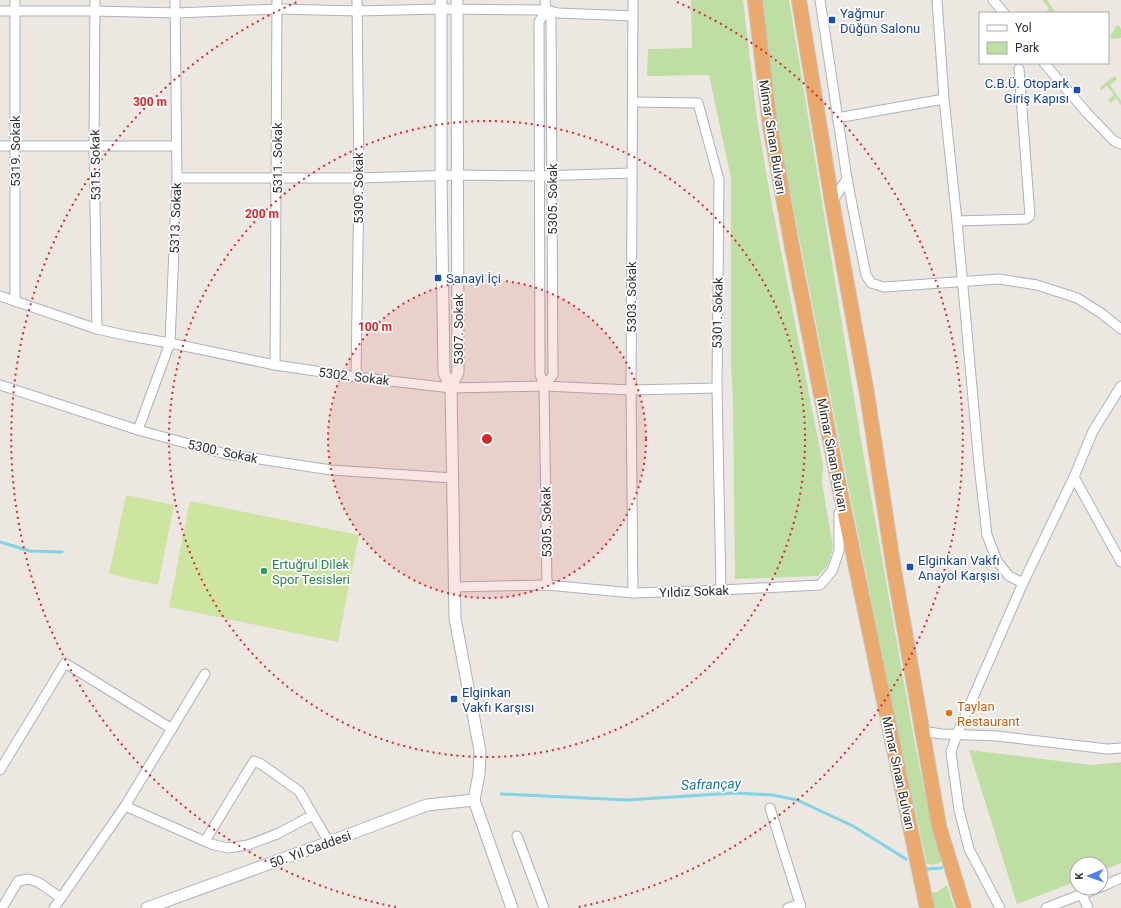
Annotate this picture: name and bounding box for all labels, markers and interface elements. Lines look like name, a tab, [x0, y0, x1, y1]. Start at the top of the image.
place label: Yağmur Düğün Salonu	[840, 6, 920, 36]
legend	[979, 12, 1109, 64]
marker: Yağmur Düğün Salonu	[827, 15, 837, 25]
text: Yol	[1015, 21, 1032, 35]
text: Park	[1015, 41, 1040, 55]
place label: C.B.Ü. Otopark Giriş Kapısı	[985, 76, 1069, 106]
street label: Mimar Sinan Bulvarı	[756, 79, 789, 195]
marker: C.B.Ü. Otopark Giriş Kapısı	[1072, 85, 1082, 95]
text: 300 m	[133, 95, 167, 109]
street label: 5319. Sokak	[8, 115, 23, 187]
street label: 5311. Sokak	[270, 122, 285, 194]
street label: 5315. Sokak	[87, 129, 104, 201]
street label: 5309. Sokak	[351, 152, 366, 224]
street label: 5305. Sokak	[545, 163, 560, 235]
street label: 5313. Sokak	[167, 182, 184, 254]
text: 200 m	[245, 207, 279, 221]
street label: 5303. Sokak	[624, 261, 639, 333]
place label: Sanayi İçi	[446, 271, 501, 286]
marker: Sanayi İçi	[433, 273, 443, 283]
street label: 5301. Sokak	[709, 277, 726, 349]
street label: 5307. Sokak	[451, 293, 466, 365]
text: 100 m	[358, 320, 392, 334]
street label: 5302. Sokak	[318, 365, 391, 388]
street label: Mimar Sinan Bulvarı	[814, 397, 851, 513]
centre of rings	[480, 432, 494, 446]
street label: 5300. Sokak	[186, 437, 260, 466]
street label: 5305. Sokak	[538, 486, 555, 558]
place label: Elginkan Vakfı Anayol Karşısı	[918, 553, 1000, 583]
place label: Ertuğrul Dilek Spor Tesisleri	[272, 557, 350, 587]
marker: Elginkan Vakfı Anayol Karşısı	[905, 562, 915, 572]
marker: Ertuğrul Dilek Spor Tesisleri	[259, 566, 269, 576]
street label: Yıldız Sokak	[659, 583, 730, 600]
place label: Elginkan Vakfı Karşısı	[462, 685, 534, 715]
marker: Elginkan Vakfı Karşısı	[449, 694, 459, 704]
place label: Taylan Restaurant	[957, 699, 1020, 729]
marker: Taylan Restaurant	[944, 708, 954, 718]
street label: Mimar Sinan Bulvarı	[879, 715, 918, 831]
water label: Safrançay	[681, 775, 742, 793]
street label: 50. Yıl Caddesi	[267, 828, 353, 871]
north arrow	[1069, 856, 1109, 896]
text: K	[1073, 872, 1086, 880]

